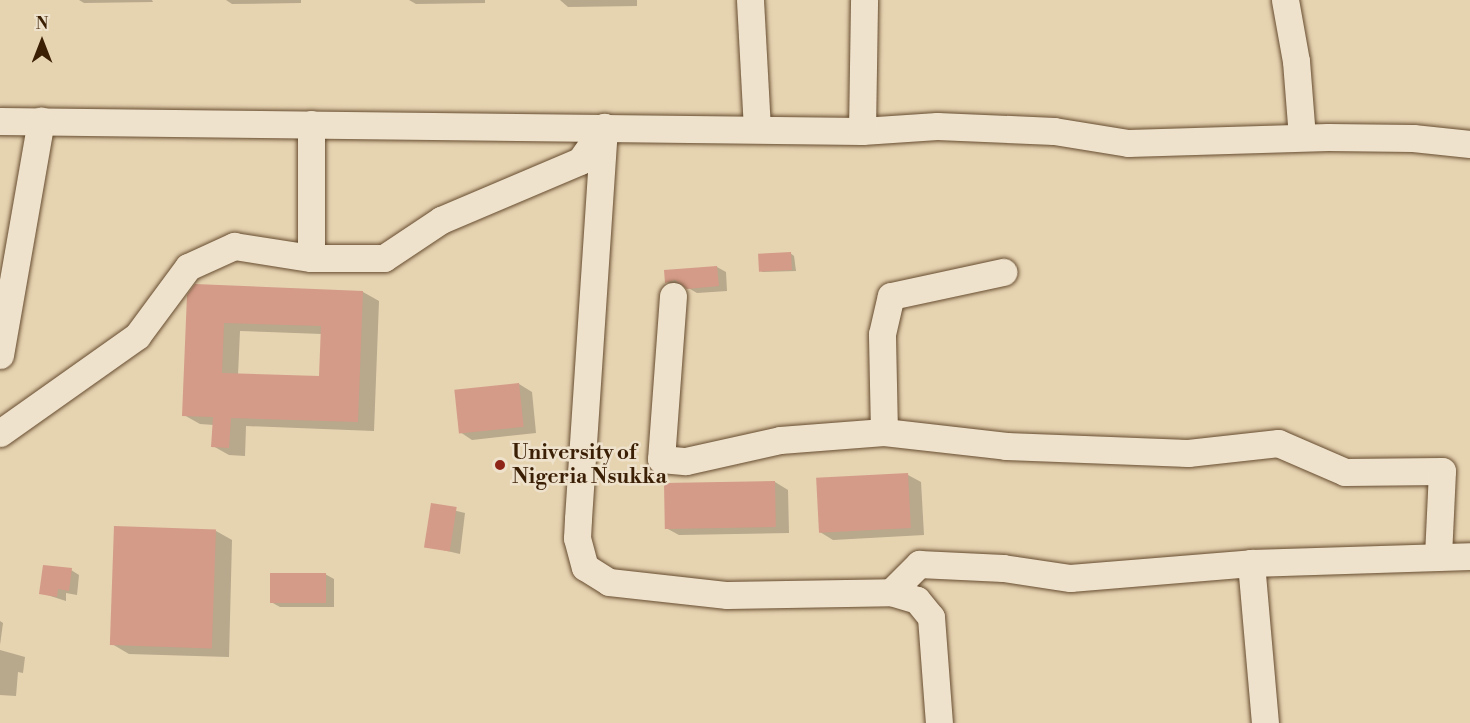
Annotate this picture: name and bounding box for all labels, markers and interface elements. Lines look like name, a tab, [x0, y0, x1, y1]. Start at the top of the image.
north arrow	[12, 12, 72, 72]
text: N	[36, 14, 48, 34]
place label: University of Nigeria Nsukka	[512, 440, 667, 490]
marker: University of Nigeria Nsukka	[493, 458, 507, 472]

